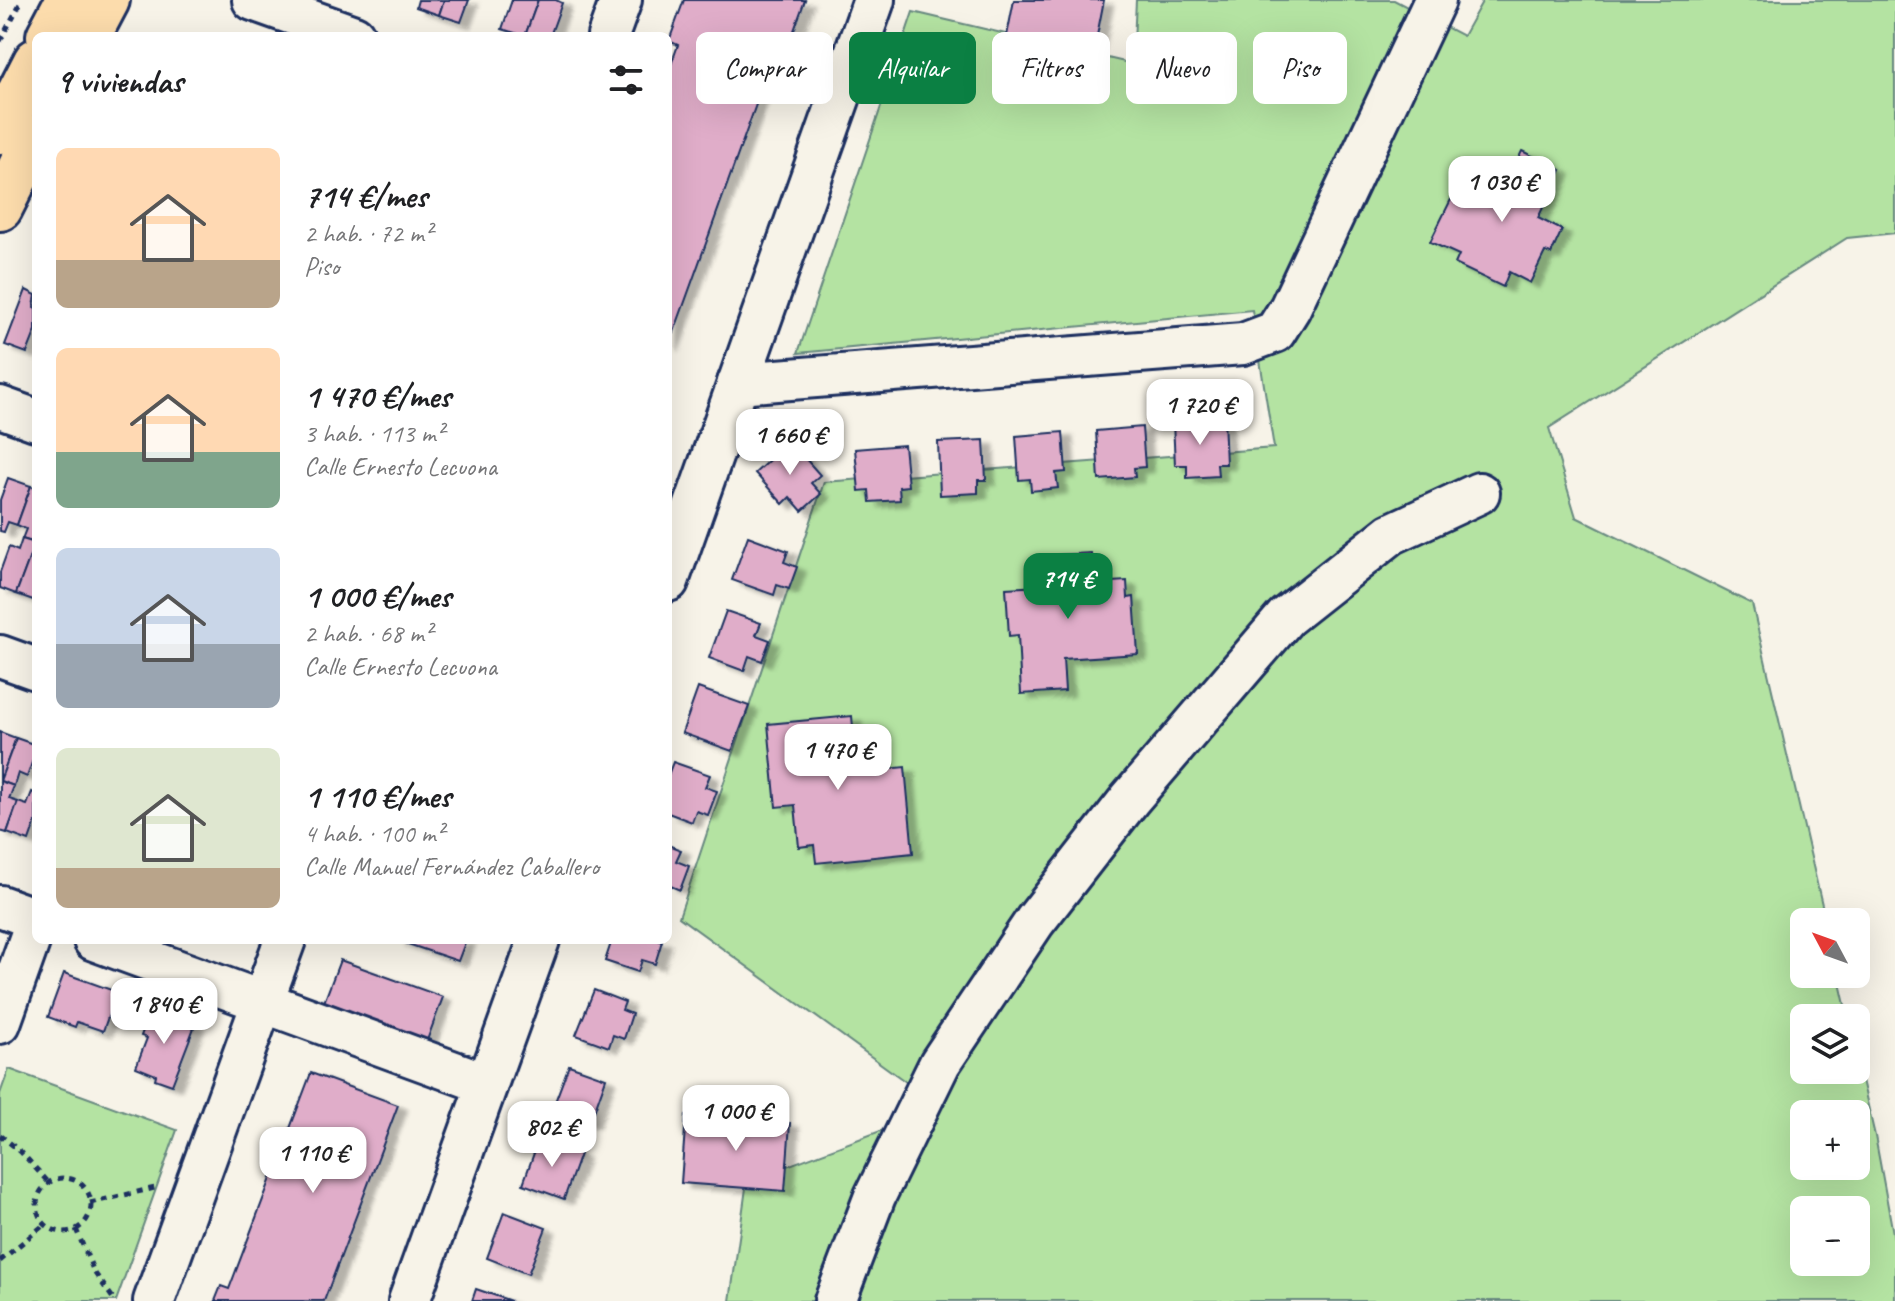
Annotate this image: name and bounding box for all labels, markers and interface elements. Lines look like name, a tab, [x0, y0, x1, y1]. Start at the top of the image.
chip: Comprar	[696, 32, 833, 104]
chip: Alquilar	[849, 32, 976, 104]
chip: Filtros	[992, 32, 1110, 104]
chip: Nuevo	[1126, 32, 1237, 104]
chip: Piso	[1253, 32, 1347, 104]
icon: filters	[604, 58, 648, 102]
text: 9 viviendas	[56, 59, 183, 102]
pin: 1 030 €	[1428, 156, 1576, 224]
text: 1 030 €	[1466, 165, 1538, 198]
text: 714 €/mes	[304, 174, 427, 217]
icon: home	[120, 180, 216, 276]
text: 2 hab. · 72 m²	[304, 217, 432, 250]
text: Piso	[304, 250, 339, 283]
text: 1 470 €/mes	[304, 374, 451, 417]
pin: 1 720 €	[1126, 379, 1274, 447]
icon: home	[120, 380, 216, 476]
text: 1 720 €	[1165, 388, 1235, 421]
pin: 1 660 €	[716, 409, 864, 477]
text: 3 hab. · 113 m²	[304, 417, 444, 450]
text: 1 660 €	[754, 418, 826, 451]
text: Calle Ernesto Lecuona	[304, 450, 497, 483]
pin: 714 €	[1012, 553, 1124, 621]
text: 714 €	[1042, 562, 1095, 595]
text: 1 000 €/mes	[304, 574, 451, 617]
icon: home	[120, 580, 216, 676]
text: 2 hab. · 68 m²	[304, 617, 432, 650]
text: Calle Ernesto Lecuona	[304, 650, 497, 683]
pin: 1 470 €	[764, 724, 912, 792]
text: 1 470 €	[803, 733, 873, 766]
text: 1 110 €/mes	[304, 774, 451, 817]
icon: home	[120, 780, 216, 876]
text: 4 hab. · 100 m²	[304, 817, 444, 850]
text: Calle Manuel Fernández Caballero	[304, 850, 599, 883]
north arrow	[1790, 908, 1870, 988]
map controls	[1790, 908, 1870, 1276]
pin: 1 840 €	[90, 978, 238, 1046]
text: 1 840 €	[128, 987, 200, 1020]
button: layers	[1790, 1004, 1870, 1084]
pin: 1 000 €	[662, 1085, 810, 1153]
text: 1 000 €	[700, 1094, 772, 1127]
button: +	[1790, 1100, 1870, 1180]
pin: 802 €	[496, 1101, 608, 1169]
text: 802 €	[525, 1110, 579, 1143]
pin: 1 110 €	[239, 1127, 387, 1195]
text: 1 110 €	[277, 1136, 349, 1169]
button: −	[1790, 1196, 1870, 1276]

